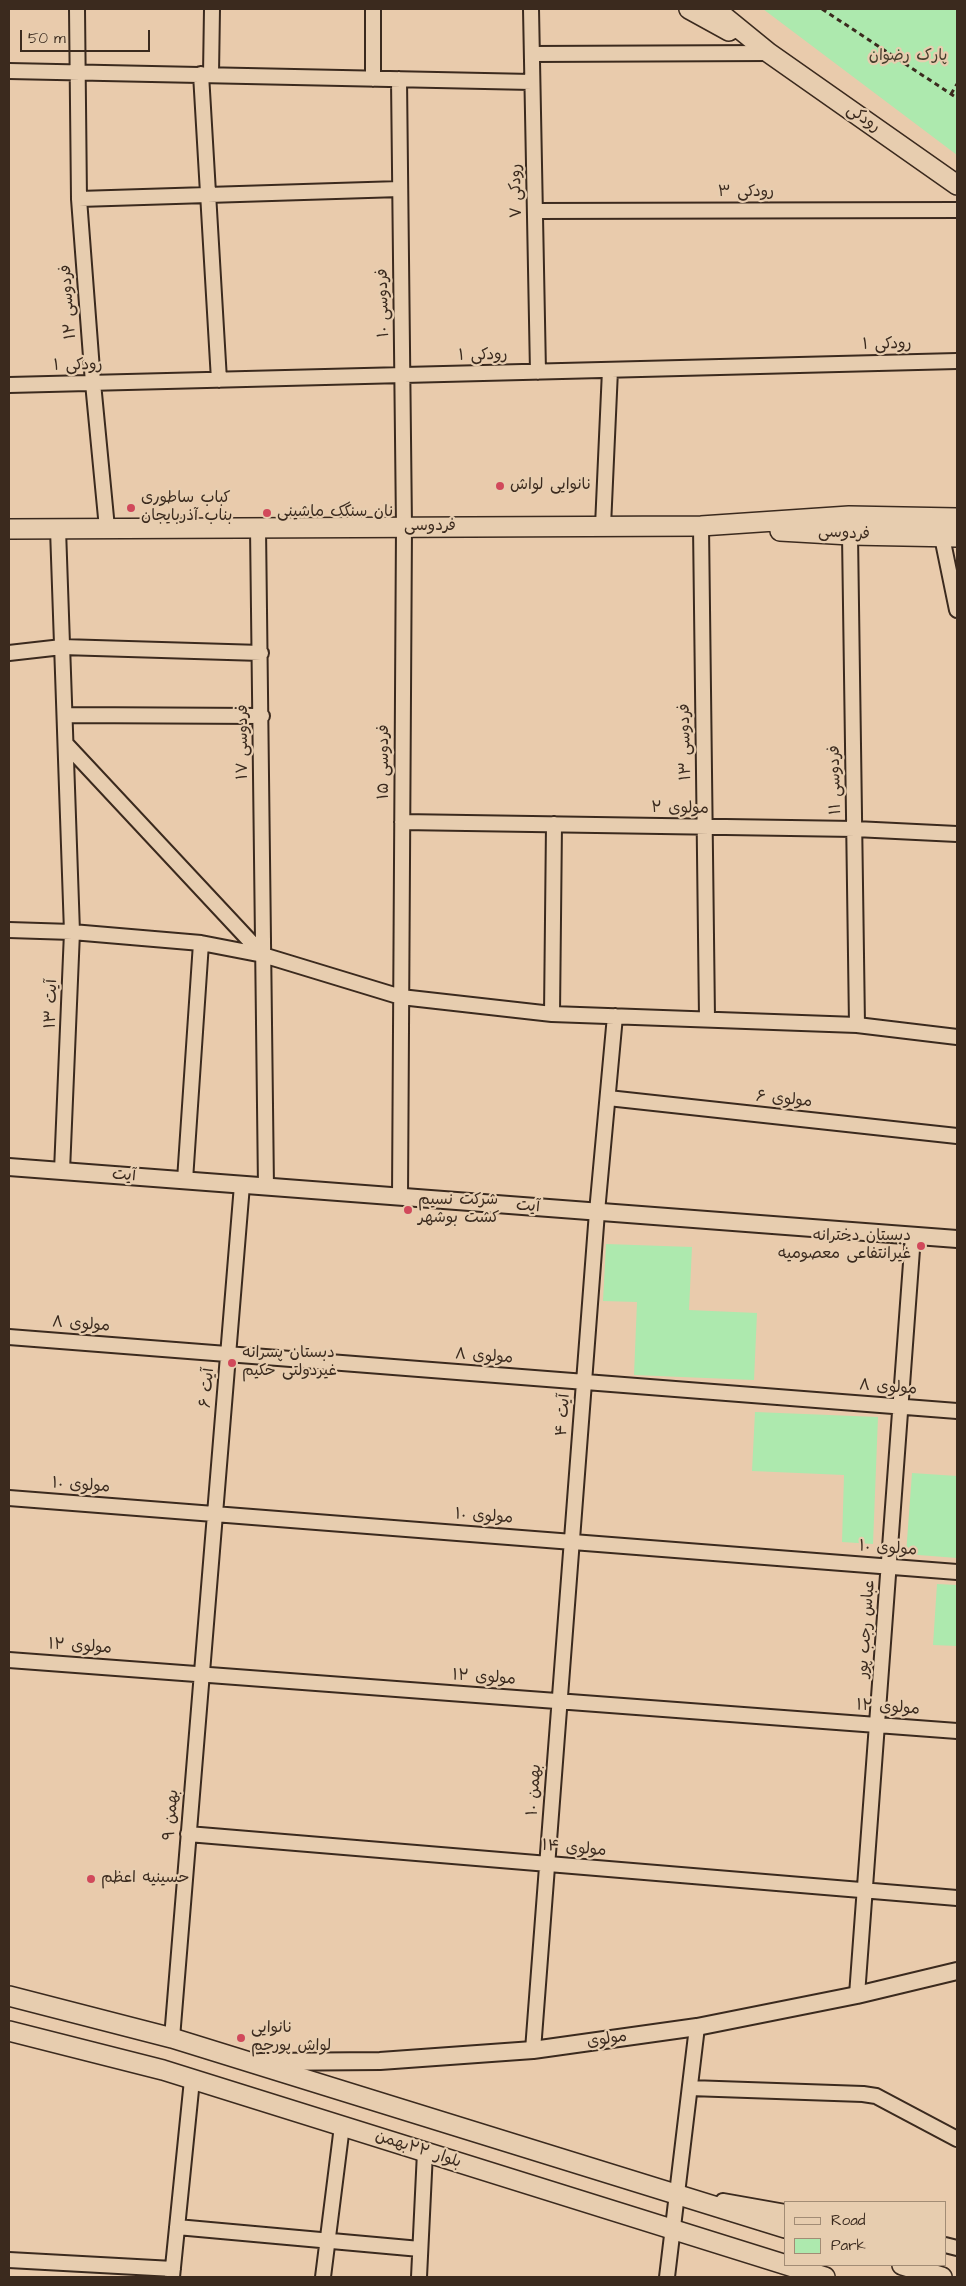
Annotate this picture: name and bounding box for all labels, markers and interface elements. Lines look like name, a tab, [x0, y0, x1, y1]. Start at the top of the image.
scale bar	[22, 20, 152, 52]
text: 50 m	[28, 28, 66, 49]
park label: پارک رضوان	[869, 47, 947, 67]
street label: رودکی	[842, 101, 884, 137]
street label: رودکی ۷	[507, 164, 527, 218]
street label: رودکی ۳	[718, 183, 774, 203]
street label: فردوسی ۱۲	[57, 264, 81, 340]
street label: فردوسی ۱۰	[374, 268, 394, 338]
street label: رودکی ۱	[862, 335, 912, 355]
street label: رودکی ۱	[458, 346, 508, 366]
street label: رودکی ۱	[53, 356, 103, 376]
place label: نانوایی لواش	[510, 476, 592, 496]
marker: نانوایی لواش	[494, 480, 506, 492]
place label: کباب ساطوری بناب آذربایجان	[141, 489, 232, 527]
marker: کباب ساطوری بناب آذربایجان	[125, 502, 137, 514]
place label: نان سنگک ماشینی	[277, 503, 393, 523]
marker: نان سنگک ماشینی	[261, 507, 273, 519]
street label: فردوسی	[404, 517, 456, 537]
street label: فردوسی	[818, 523, 870, 545]
street label: فردوسی ۱۳	[676, 703, 696, 781]
street label: فردوسی ۱۷	[234, 704, 254, 780]
street label: فردوسی ۱۵	[375, 724, 395, 800]
street label: فردوسی ۱۱	[826, 745, 846, 815]
street label: مولوی ۲	[651, 799, 709, 819]
street label: آیت ۱۳	[42, 979, 62, 1029]
street label: مولوی ۶	[755, 1087, 813, 1113]
street label: آیت	[111, 1166, 137, 1186]
place label: شرکت نسیم کشت بوشهر	[418, 1191, 499, 1229]
street label: آیت	[515, 1197, 541, 1217]
marker: شرکت نسیم کشت بوشهر	[402, 1204, 414, 1216]
place label: دبستان دخترانه غیرانتفاعی معصومیه	[778, 1227, 911, 1265]
marker: دبستان دخترانه غیرانتفاعی معصومیه	[915, 1240, 927, 1252]
street label: مولوی ۸	[51, 1313, 111, 1337]
place label: دبستان پسرانه غیردولتی حکیم	[242, 1344, 337, 1382]
street label: مولوی ۸	[454, 1345, 514, 1369]
marker: دبستان پسرانه غیردولتی حکیم	[226, 1357, 238, 1369]
street label: آیت ۶	[197, 1367, 219, 1409]
street label: مولوی ۸	[858, 1376, 918, 1400]
street label: آیت ۴	[553, 1393, 575, 1437]
street label: مولوی ۱۰	[51, 1474, 111, 1498]
street label: مولوی ۱۰	[454, 1505, 514, 1529]
street label: مولوی ۱۰	[858, 1537, 918, 1561]
street label: عباس رجب پور	[854, 1580, 880, 1678]
street label: مولوی ۱۲	[48, 1635, 112, 1659]
street label: مولوی ۱۲	[452, 1666, 516, 1690]
street label: مولوی ۱۲	[856, 1696, 920, 1720]
street label: بهمن ۱۰	[524, 1763, 546, 1817]
street label: بهمن ۹	[160, 1789, 184, 1841]
street label: مولوی ۱۴	[541, 1837, 607, 1861]
place label: حسینیه اعظم	[101, 1869, 190, 1889]
marker: حسینیه اعظم	[85, 1873, 97, 1885]
place label: نانوایی لواش پورجم	[251, 2019, 331, 2057]
street label: مولوی	[586, 2028, 628, 2052]
marker: نانوایی لواش پورجم	[235, 2032, 247, 2044]
street label: بلوار ۲۲بهمن	[372, 2127, 464, 2173]
legend	[784, 2201, 946, 2266]
text: Road	[831, 2210, 865, 2231]
text: Park	[831, 2235, 866, 2256]

